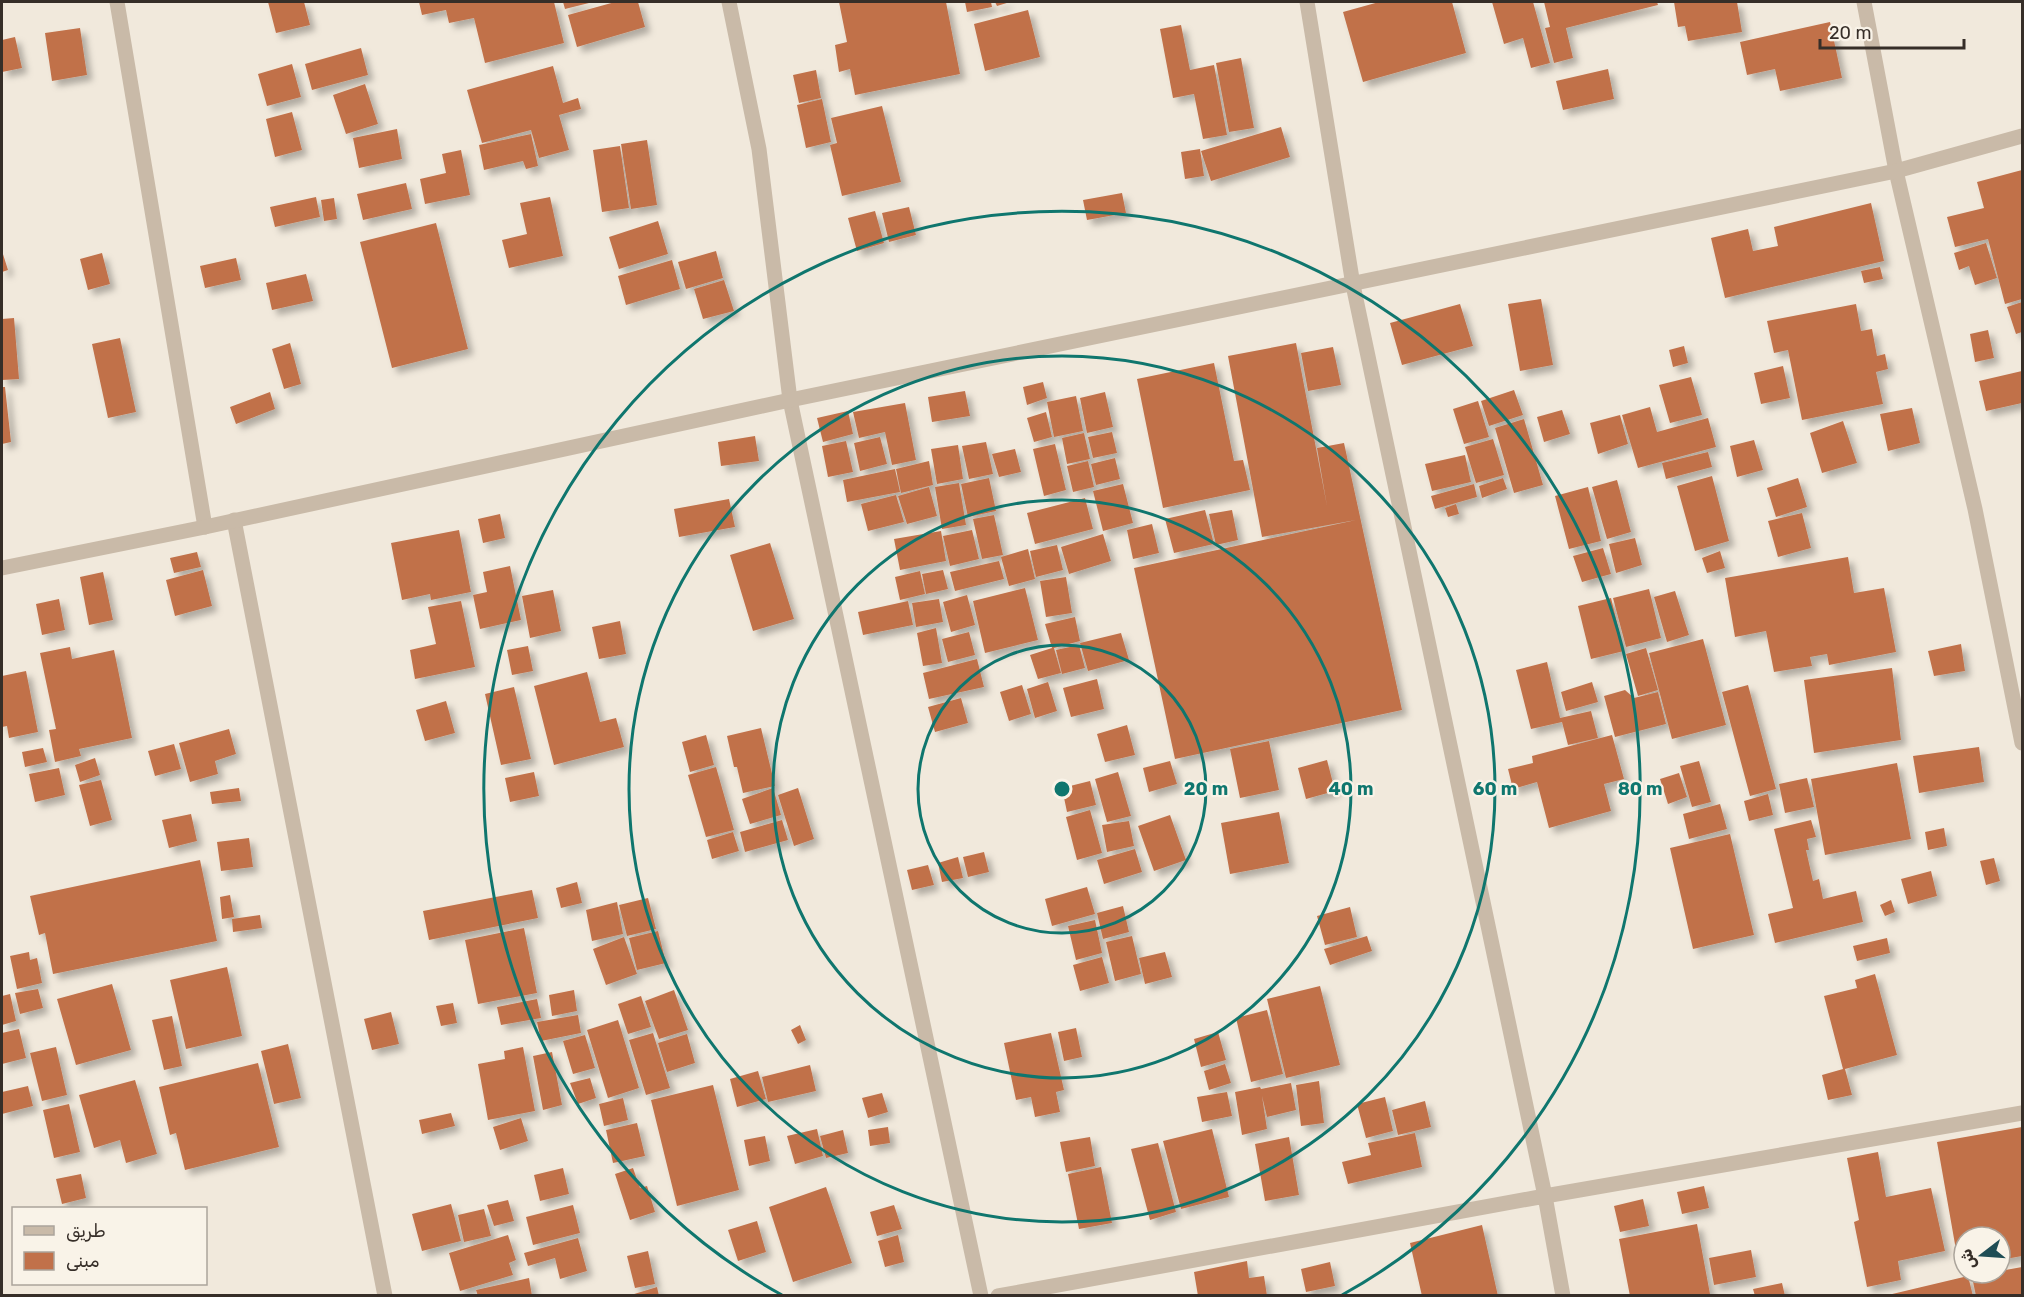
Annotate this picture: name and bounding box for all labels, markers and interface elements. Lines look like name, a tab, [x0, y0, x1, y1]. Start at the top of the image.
scale bar	[1820, 12, 1964, 50]
text: 20 m	[1829, 22, 1871, 44]
text: 20 m	[1184, 778, 1228, 800]
text: 40 m	[1329, 778, 1373, 800]
text: 60 m	[1473, 778, 1517, 800]
text: 80 m	[1618, 778, 1662, 800]
centre of rings	[1052, 779, 1072, 799]
legend	[12, 1207, 207, 1285]
text: طريق	[66, 1220, 106, 1242]
north arrow	[1952, 1225, 2012, 1285]
text: ش	[1956, 1247, 1980, 1272]
text: مبنى	[66, 1250, 100, 1272]

